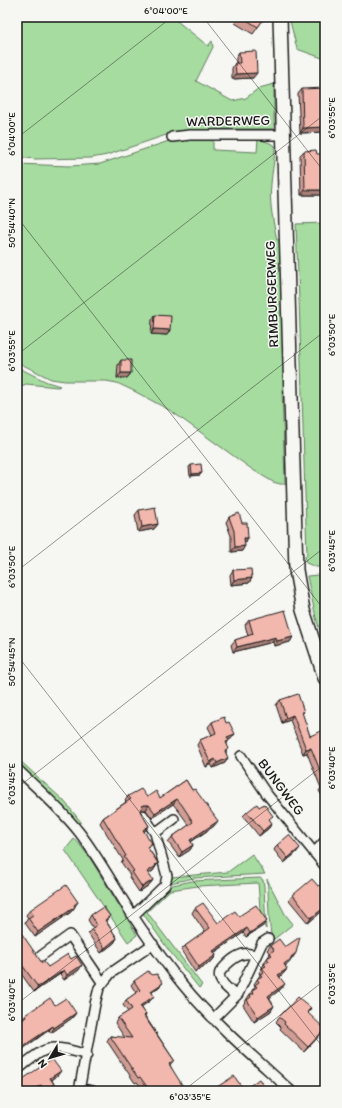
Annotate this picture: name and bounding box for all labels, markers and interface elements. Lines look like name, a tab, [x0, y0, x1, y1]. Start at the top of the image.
text: 6°04'00"E	[144, 4, 188, 17]
text: 6°03'55"E	[325, 97, 338, 139]
text: 6°04'00"E	[5, 112, 18, 156]
street label: WARDERWEG	[186, 112, 270, 130]
text: 50°54'40"N	[5, 198, 18, 248]
street label: RIMBURGERWEG	[262, 240, 282, 348]
text: 6°03'50"E	[325, 313, 338, 356]
text: 6°03'55"E	[5, 330, 18, 372]
text: 6°03'45"E	[325, 529, 338, 572]
text: 6°03'50"E	[5, 545, 18, 588]
text: 50°54'45"N	[5, 637, 18, 687]
text: 6°03'40"E	[325, 746, 338, 790]
street label: BUNGWEG	[254, 755, 308, 819]
text: 6°03'45"E	[5, 762, 18, 805]
text: 6°03'35"E	[325, 963, 338, 1005]
text: 6°03'40"E	[5, 978, 18, 1022]
north arrow	[30, 1038, 70, 1078]
text: N	[35, 1057, 50, 1071]
text: 6°03'35"E	[169, 1090, 211, 1103]

